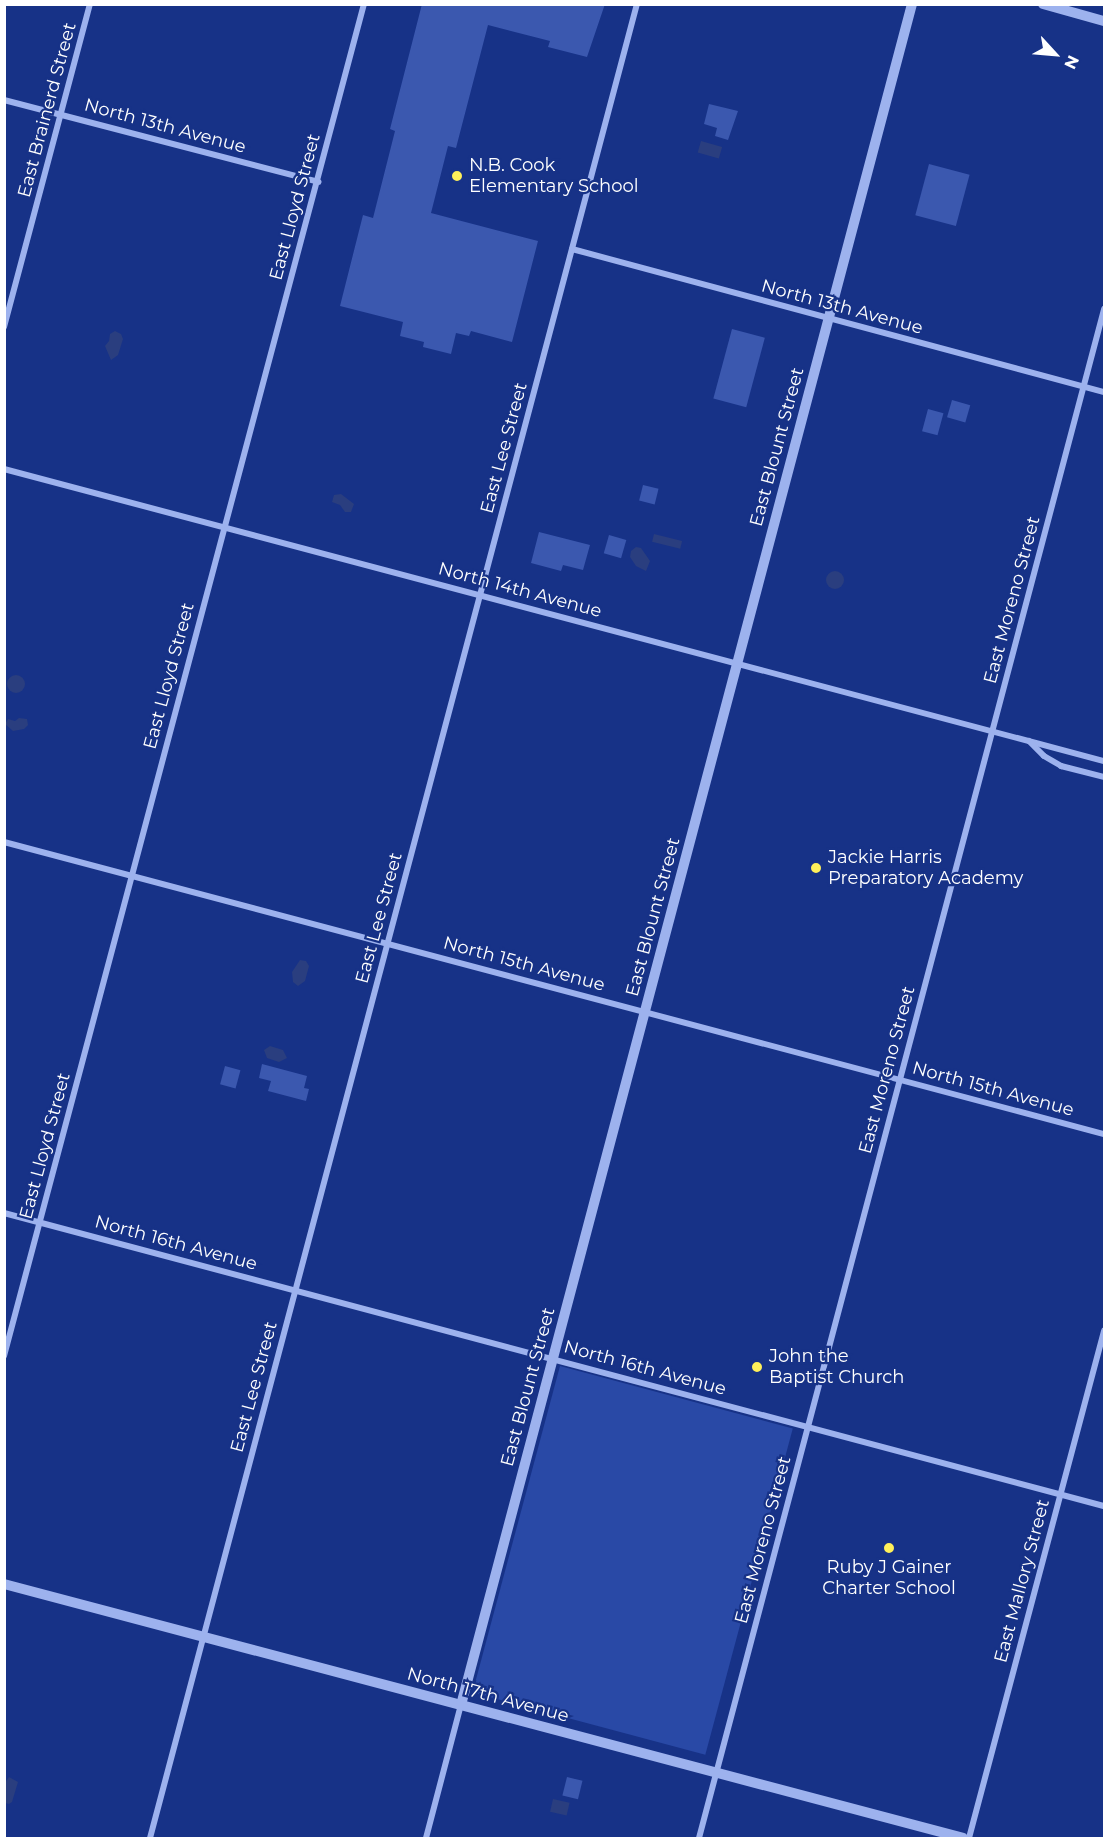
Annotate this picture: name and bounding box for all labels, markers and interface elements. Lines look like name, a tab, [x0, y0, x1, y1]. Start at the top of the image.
street label: East Brainerd Street	[13, 20, 81, 200]
north arrow	[1025, 24, 1085, 84]
text: N	[1060, 52, 1083, 72]
street label: North 13th Avenue	[82, 94, 248, 158]
street label: East Lloyd Street	[265, 131, 325, 283]
place label: N.B. Cook Elementary School	[469, 155, 639, 198]
marker: N.B. Cook Elementary School	[450, 169, 464, 183]
street label: North 13th Avenue	[759, 275, 925, 339]
street label: East Blount Street	[745, 365, 809, 529]
street label: East Lee Street	[476, 380, 532, 516]
street label: East Moreno Street	[979, 514, 1045, 686]
street label: North 14th Avenue	[436, 558, 604, 622]
street label: East Lloyd Street	[139, 600, 199, 752]
street label: East Blount Street	[621, 835, 685, 999]
place label: Jackie Harris Preparatory Academy	[828, 847, 1023, 890]
street label: East Lee Street	[351, 850, 407, 986]
marker: Jackie Harris Preparatory Academy	[809, 861, 823, 875]
street label: North 15th Avenue	[441, 932, 607, 996]
street label: East Moreno Street	[854, 984, 920, 1156]
street label: North 15th Avenue	[910, 1057, 1076, 1121]
street label: East Lloyd Street	[15, 1070, 75, 1222]
street label: North 16th Avenue	[92, 1211, 260, 1275]
street label: East Blount Street	[496, 1305, 560, 1469]
street label: East Lee Street	[226, 1319, 282, 1455]
street label: North 16th Avenue	[561, 1336, 729, 1400]
place label: John the Baptist Church	[769, 1346, 905, 1388]
marker: John the Baptist Church	[750, 1360, 764, 1374]
street label: East Moreno Street	[730, 1454, 796, 1626]
street label: East Mallory Street	[990, 1497, 1054, 1665]
marker: Ruby J Gainer Charter School	[882, 1541, 896, 1555]
place label: Ruby J Gainer Charter School	[822, 1557, 956, 1600]
street label: North 17th Avenue	[405, 1663, 571, 1727]

